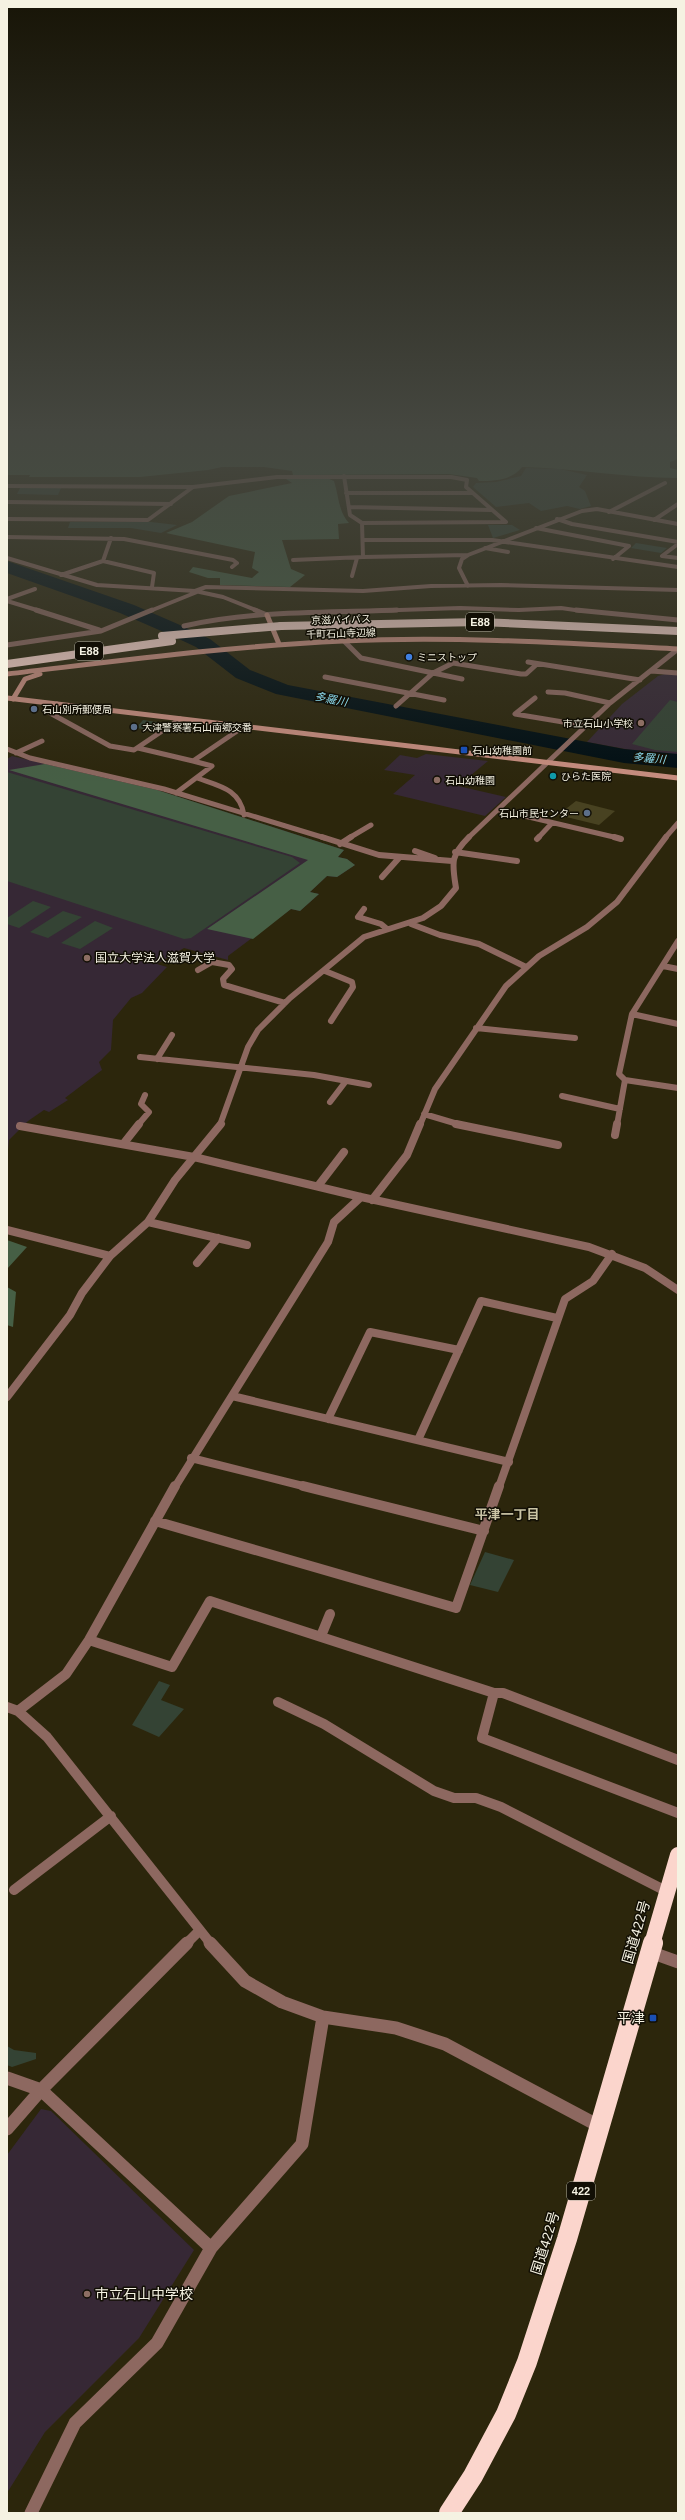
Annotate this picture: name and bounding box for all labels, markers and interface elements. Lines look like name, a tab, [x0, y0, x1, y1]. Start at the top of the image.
street label: 京滋バイパス	[311, 613, 371, 626]
road number: E88	[466, 613, 494, 631]
street label: 千町石山寺辺線	[306, 627, 376, 640]
road number: E88	[75, 642, 103, 660]
marker: ミニストップ	[404, 652, 414, 662]
place label: ミニストップ	[417, 652, 477, 663]
water label: 多羅川	[314, 690, 349, 708]
marker: 石山別所郵便局	[29, 704, 39, 714]
place label: 石山別所郵便局	[42, 704, 112, 715]
place label: 市立石山小学校	[563, 718, 633, 729]
marker: 市立石山小学校	[636, 718, 646, 728]
marker: 大津警察署石山南郷交番	[129, 722, 139, 732]
place label: 大津警察署石山南郷交番	[142, 722, 252, 733]
marker: 石山幼稚園前	[459, 745, 469, 755]
place label: 石山幼稚園前	[472, 745, 532, 756]
water label: 多羅川	[632, 751, 667, 766]
marker: ひらた医院	[548, 771, 558, 781]
place label: ひらた医院	[561, 771, 611, 782]
marker: 石山幼稚園	[432, 775, 442, 785]
place label: 石山幼稚園	[445, 775, 495, 786]
place label: 石山市民センター	[499, 808, 579, 819]
marker: 石山市民センター	[582, 808, 592, 818]
place label: 国立大学法人滋賀大学	[95, 951, 215, 965]
marker: 国立大学法人滋賀大学	[82, 953, 92, 963]
district label: 平津一丁目	[474, 1507, 540, 1522]
street label: 国道422号	[619, 1898, 653, 1966]
place label: 平津	[617, 2010, 645, 2026]
marker: 平津	[648, 2013, 658, 2023]
road number: 422	[567, 2182, 595, 2200]
street label: 国道422号	[528, 2209, 562, 2277]
place label: 市立石山中学校	[95, 2286, 193, 2302]
marker: 市立石山中学校	[82, 2289, 92, 2299]

